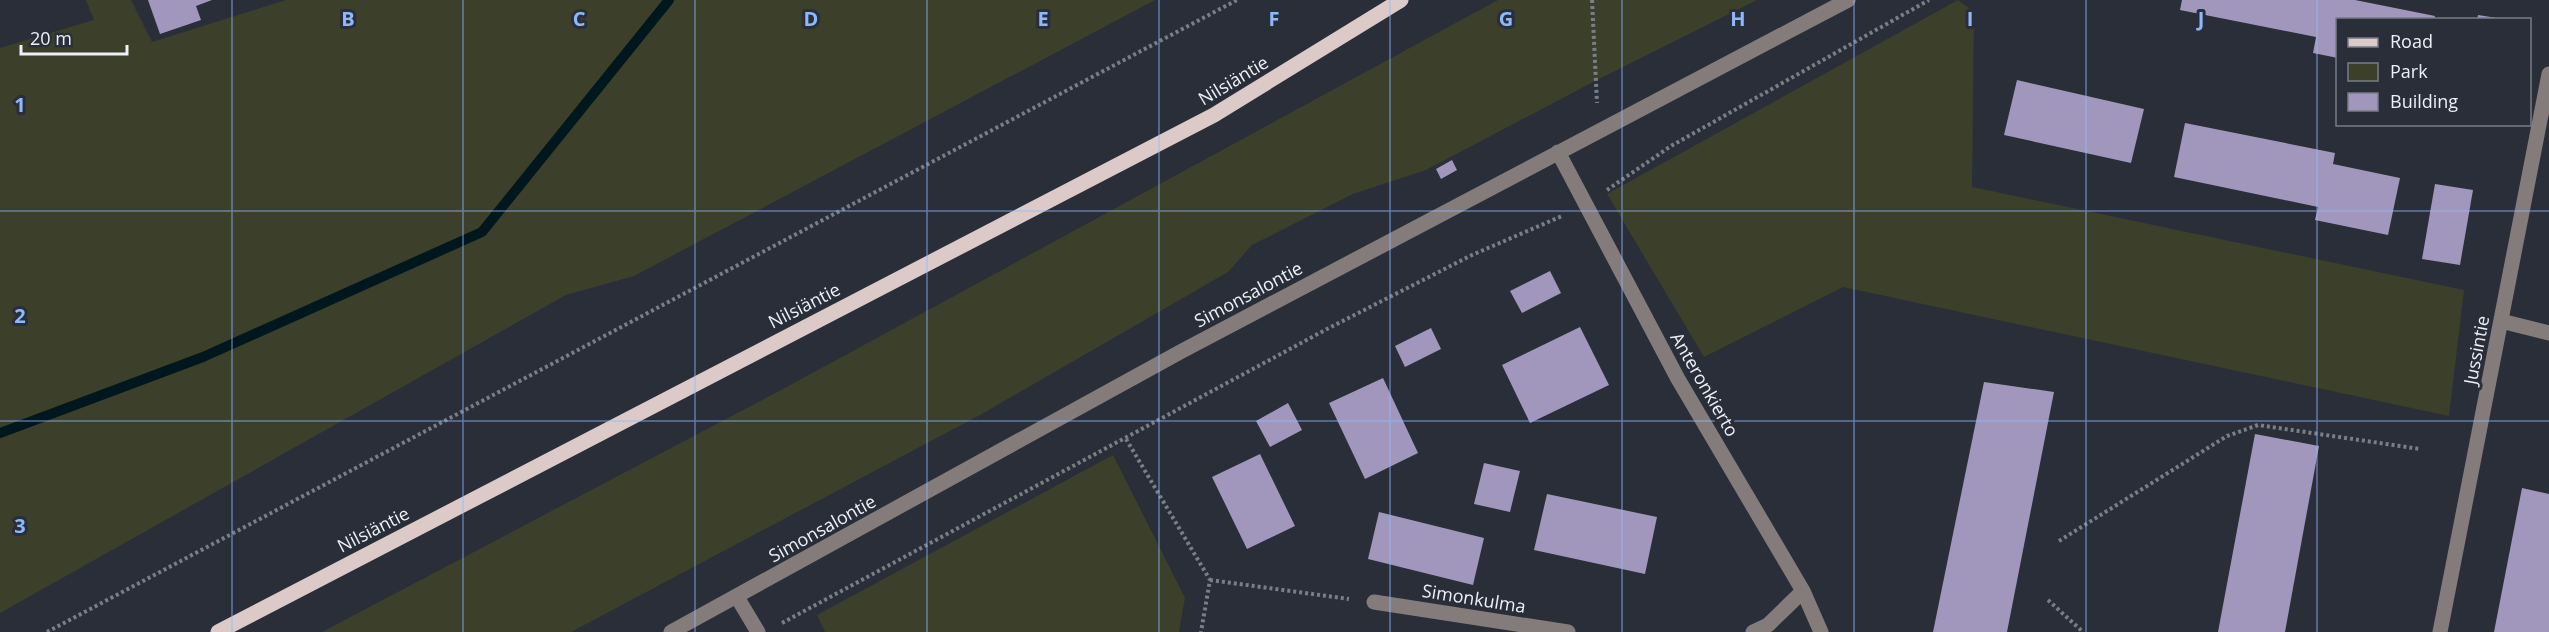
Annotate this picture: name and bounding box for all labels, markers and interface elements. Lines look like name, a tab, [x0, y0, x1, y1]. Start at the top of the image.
text: B	[341, 5, 355, 32]
text: C	[573, 5, 586, 32]
text: D	[804, 5, 818, 32]
text: E	[1037, 5, 1049, 32]
text: F	[1269, 5, 1279, 32]
text: G	[1499, 5, 1513, 32]
text: H	[1730, 5, 1746, 32]
text: I	[1967, 5, 1973, 32]
text: J	[2196, 5, 2204, 32]
scale bar	[21, 18, 128, 56]
legend	[2336, 18, 2531, 126]
text: 20 m	[30, 26, 72, 50]
text: Road	[2390, 29, 2433, 53]
street label: Nilsiäntie	[1193, 50, 1273, 110]
text: Park	[2390, 59, 2428, 83]
text: Building	[2390, 89, 2458, 113]
text: 1	[14, 91, 26, 118]
street label: Simonsalontie	[1190, 255, 1306, 333]
street label: Nilsiäntie	[764, 277, 844, 333]
text: 2	[14, 302, 26, 329]
street label: Jussintie	[2457, 314, 2494, 388]
street label: Anteronkierto	[1665, 327, 1745, 441]
street label: Simonsalontie	[764, 489, 880, 567]
street label: Nilsiäntie	[333, 501, 413, 557]
text: 3	[14, 512, 26, 539]
street label: Simonkulma	[1420, 578, 1528, 618]

